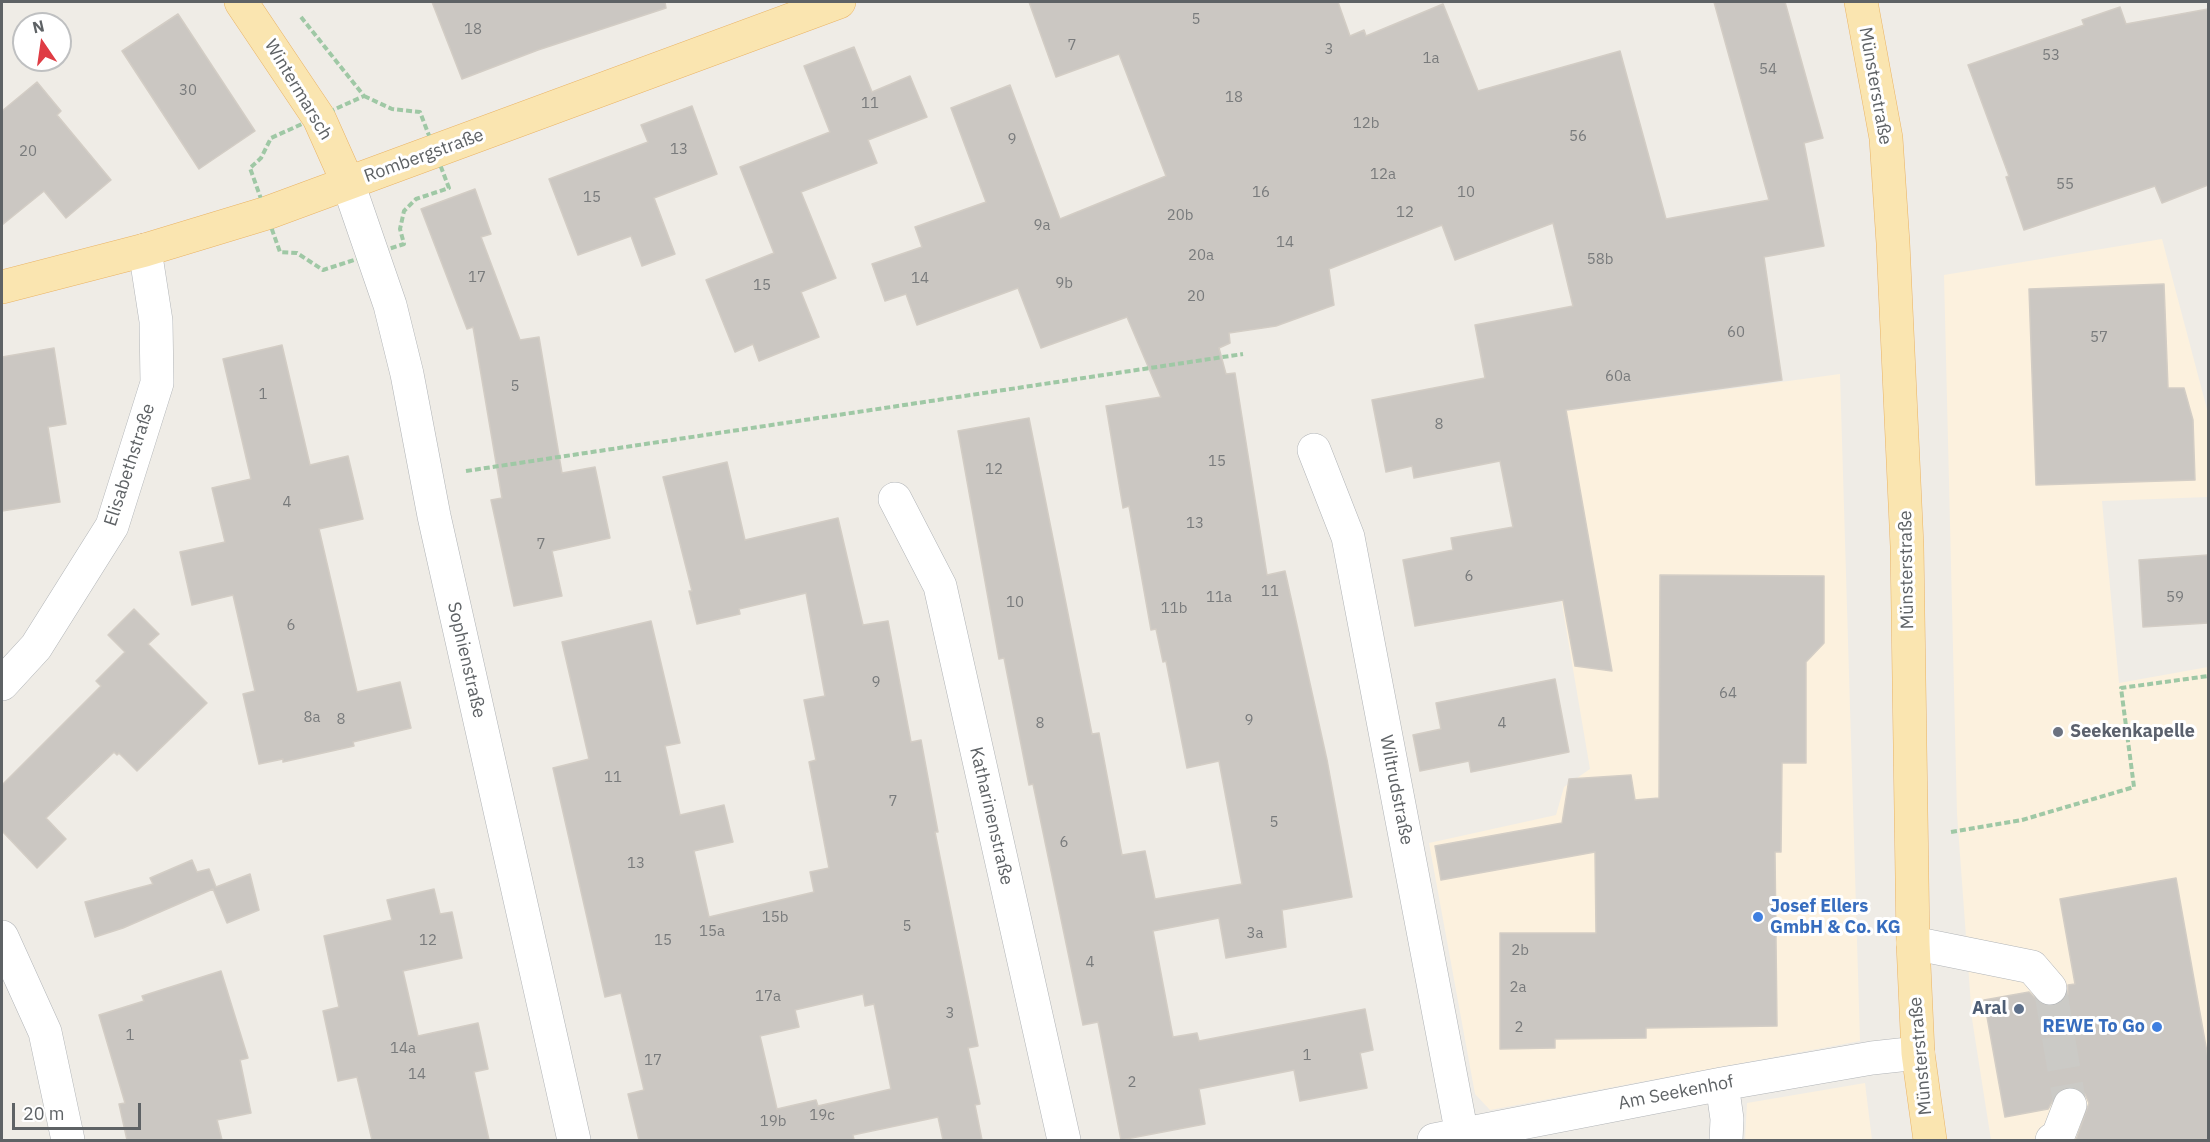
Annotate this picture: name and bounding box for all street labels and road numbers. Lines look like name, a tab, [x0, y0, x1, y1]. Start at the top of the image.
street label: Münsterstraße	[1854, 26, 1896, 146]
street label: Wintermarsch	[260, 36, 336, 144]
street label: Rombergstraße	[361, 124, 487, 188]
street label: Elisabethstraße	[100, 401, 160, 529]
street label: Münsterstraße	[1895, 510, 1919, 630]
street label: Sophienstraße	[442, 600, 490, 720]
street label: Wiltrudstraße	[1375, 733, 1417, 847]
street label: Katharinenstraße	[965, 745, 1017, 887]
street label: Münsterstraße	[1905, 996, 1937, 1116]
street label: Am Seekenhof	[1616, 1071, 1736, 1115]

